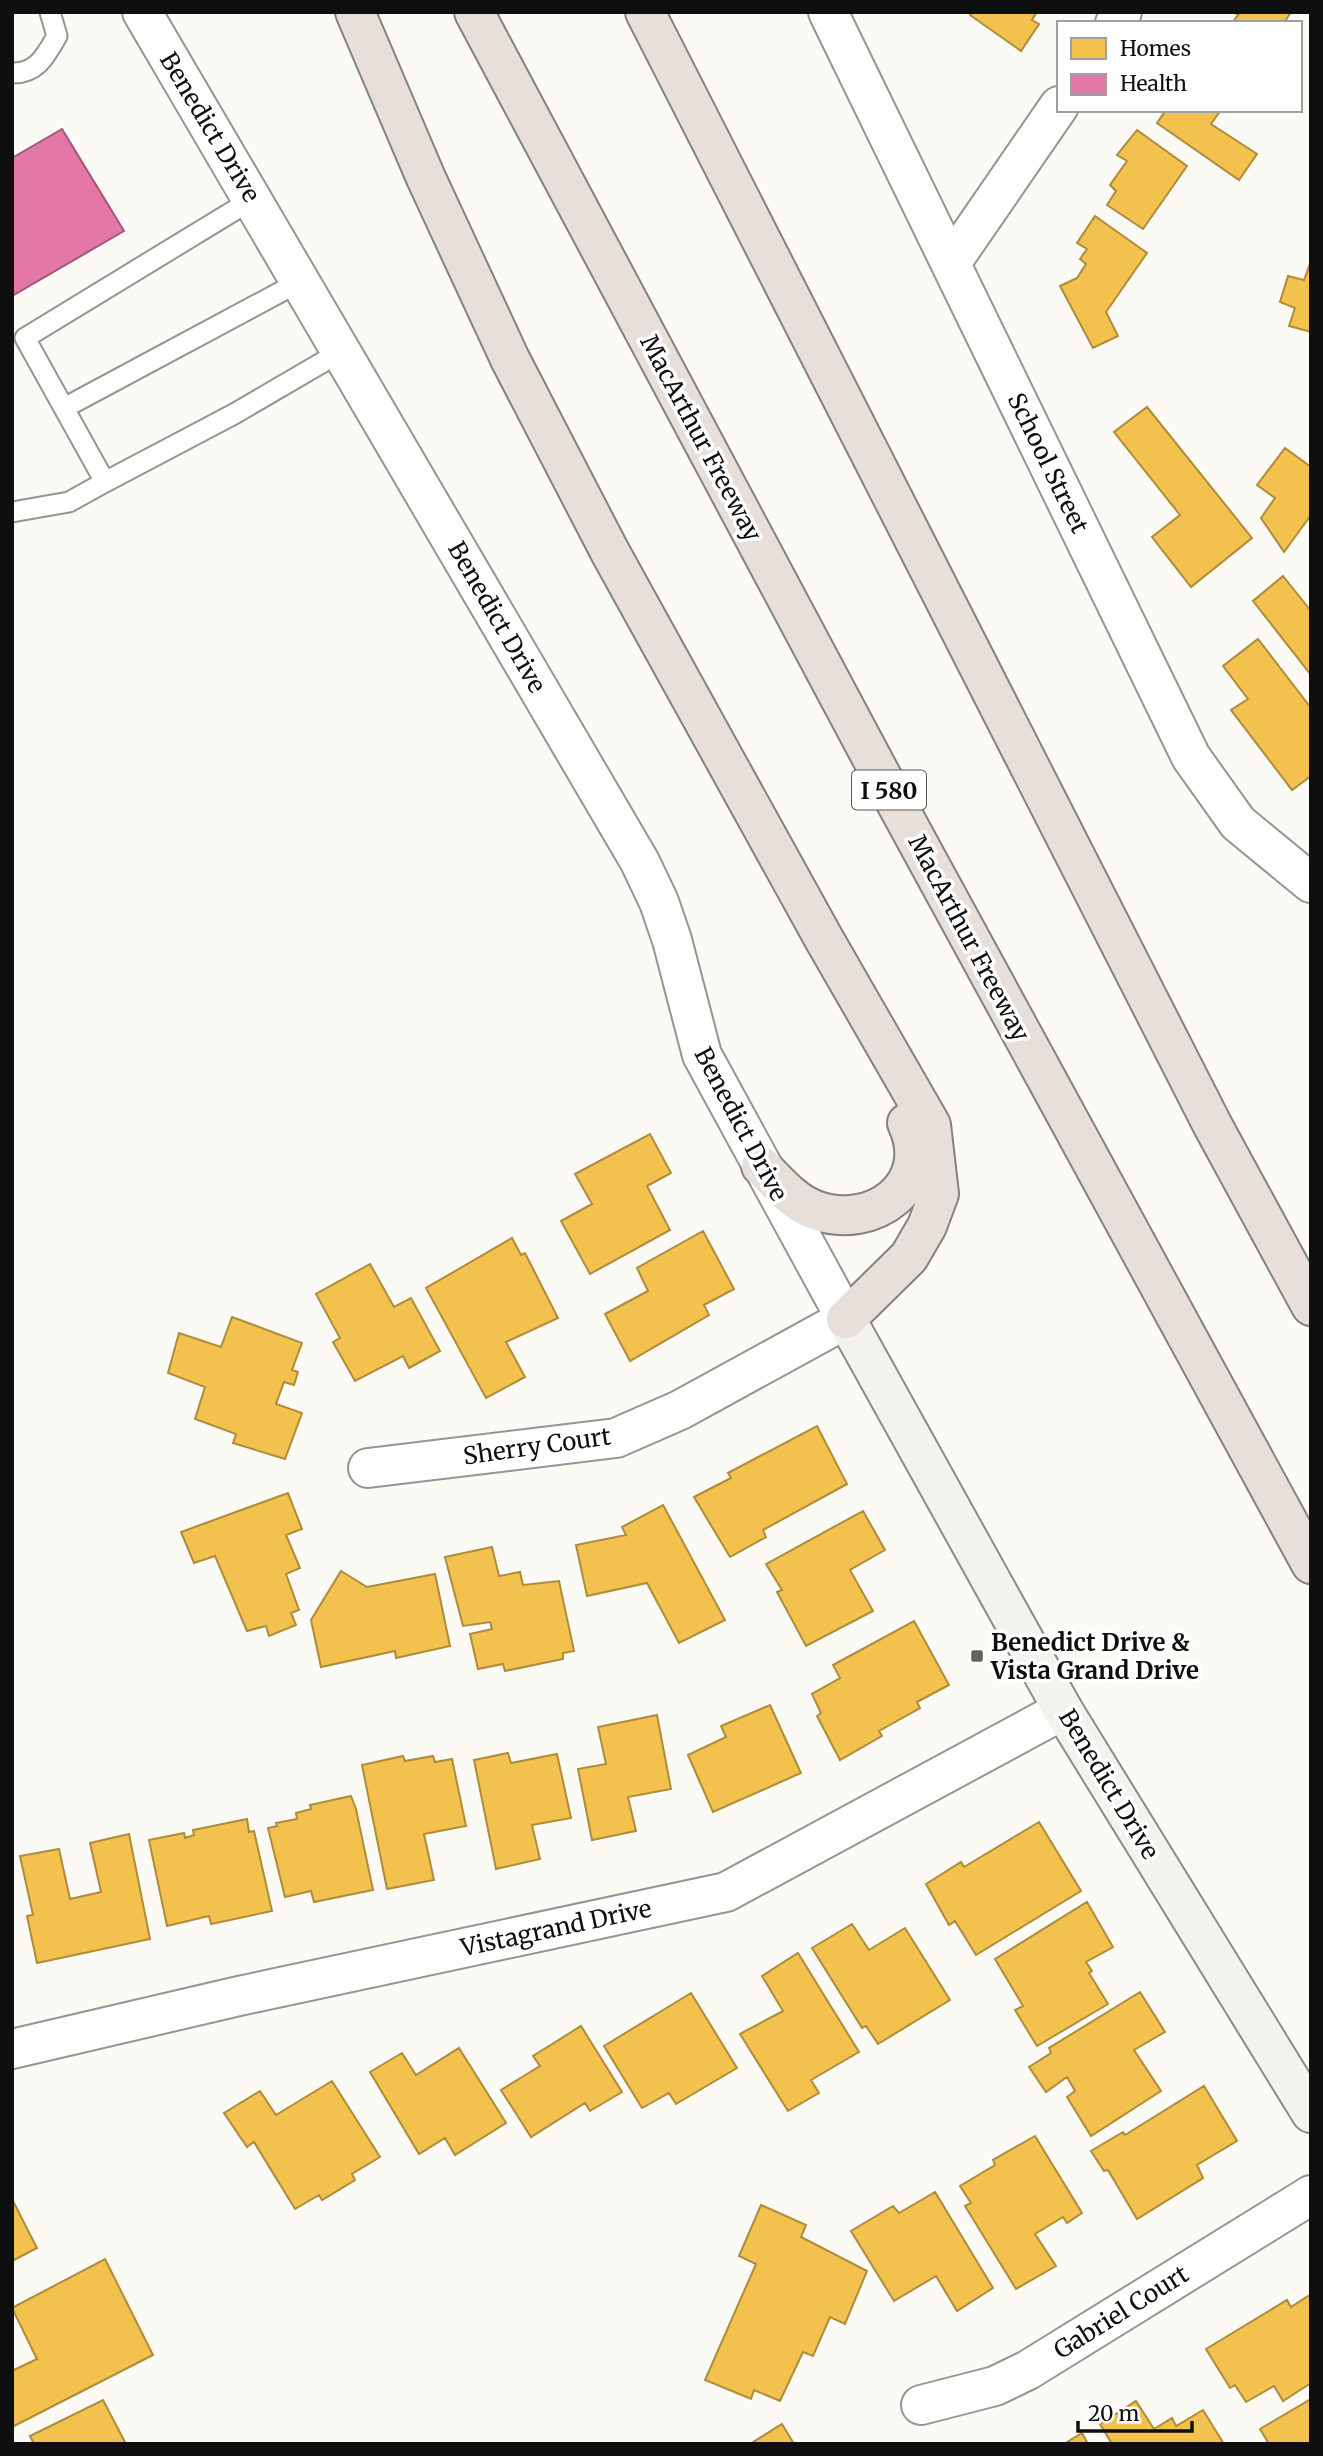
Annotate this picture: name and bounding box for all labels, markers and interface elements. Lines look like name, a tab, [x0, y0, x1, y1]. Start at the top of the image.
legend	[1057, 21, 1302, 112]
text: Homes	[1120, 35, 1191, 62]
street label: Benedict Drive	[153, 46, 267, 208]
text: Health	[1120, 70, 1187, 97]
street label: MacArthur Freeway	[634, 330, 769, 546]
street label: School Street	[1001, 388, 1096, 539]
street label: Benedict Drive	[441, 536, 553, 698]
road number: I 580	[852, 770, 926, 810]
street label: MacArthur Freeway	[902, 830, 1037, 1046]
street label: Benedict Drive	[687, 1042, 795, 1206]
street label: Sherry Court	[461, 1420, 613, 1472]
place label: Benedict Drive & Vista Grand Drive	[990, 1627, 1199, 1686]
marker: Benedict Drive & Vista Grand Drive	[969, 1648, 985, 1664]
street label: Benedict Drive	[1052, 1703, 1166, 1865]
street label: Vistagrand Drive	[457, 1893, 654, 1964]
street label: Gabriel Court	[1048, 2258, 1195, 2366]
scale bar	[1078, 2390, 1192, 2434]
text: 20 m	[1088, 2400, 1140, 2427]

